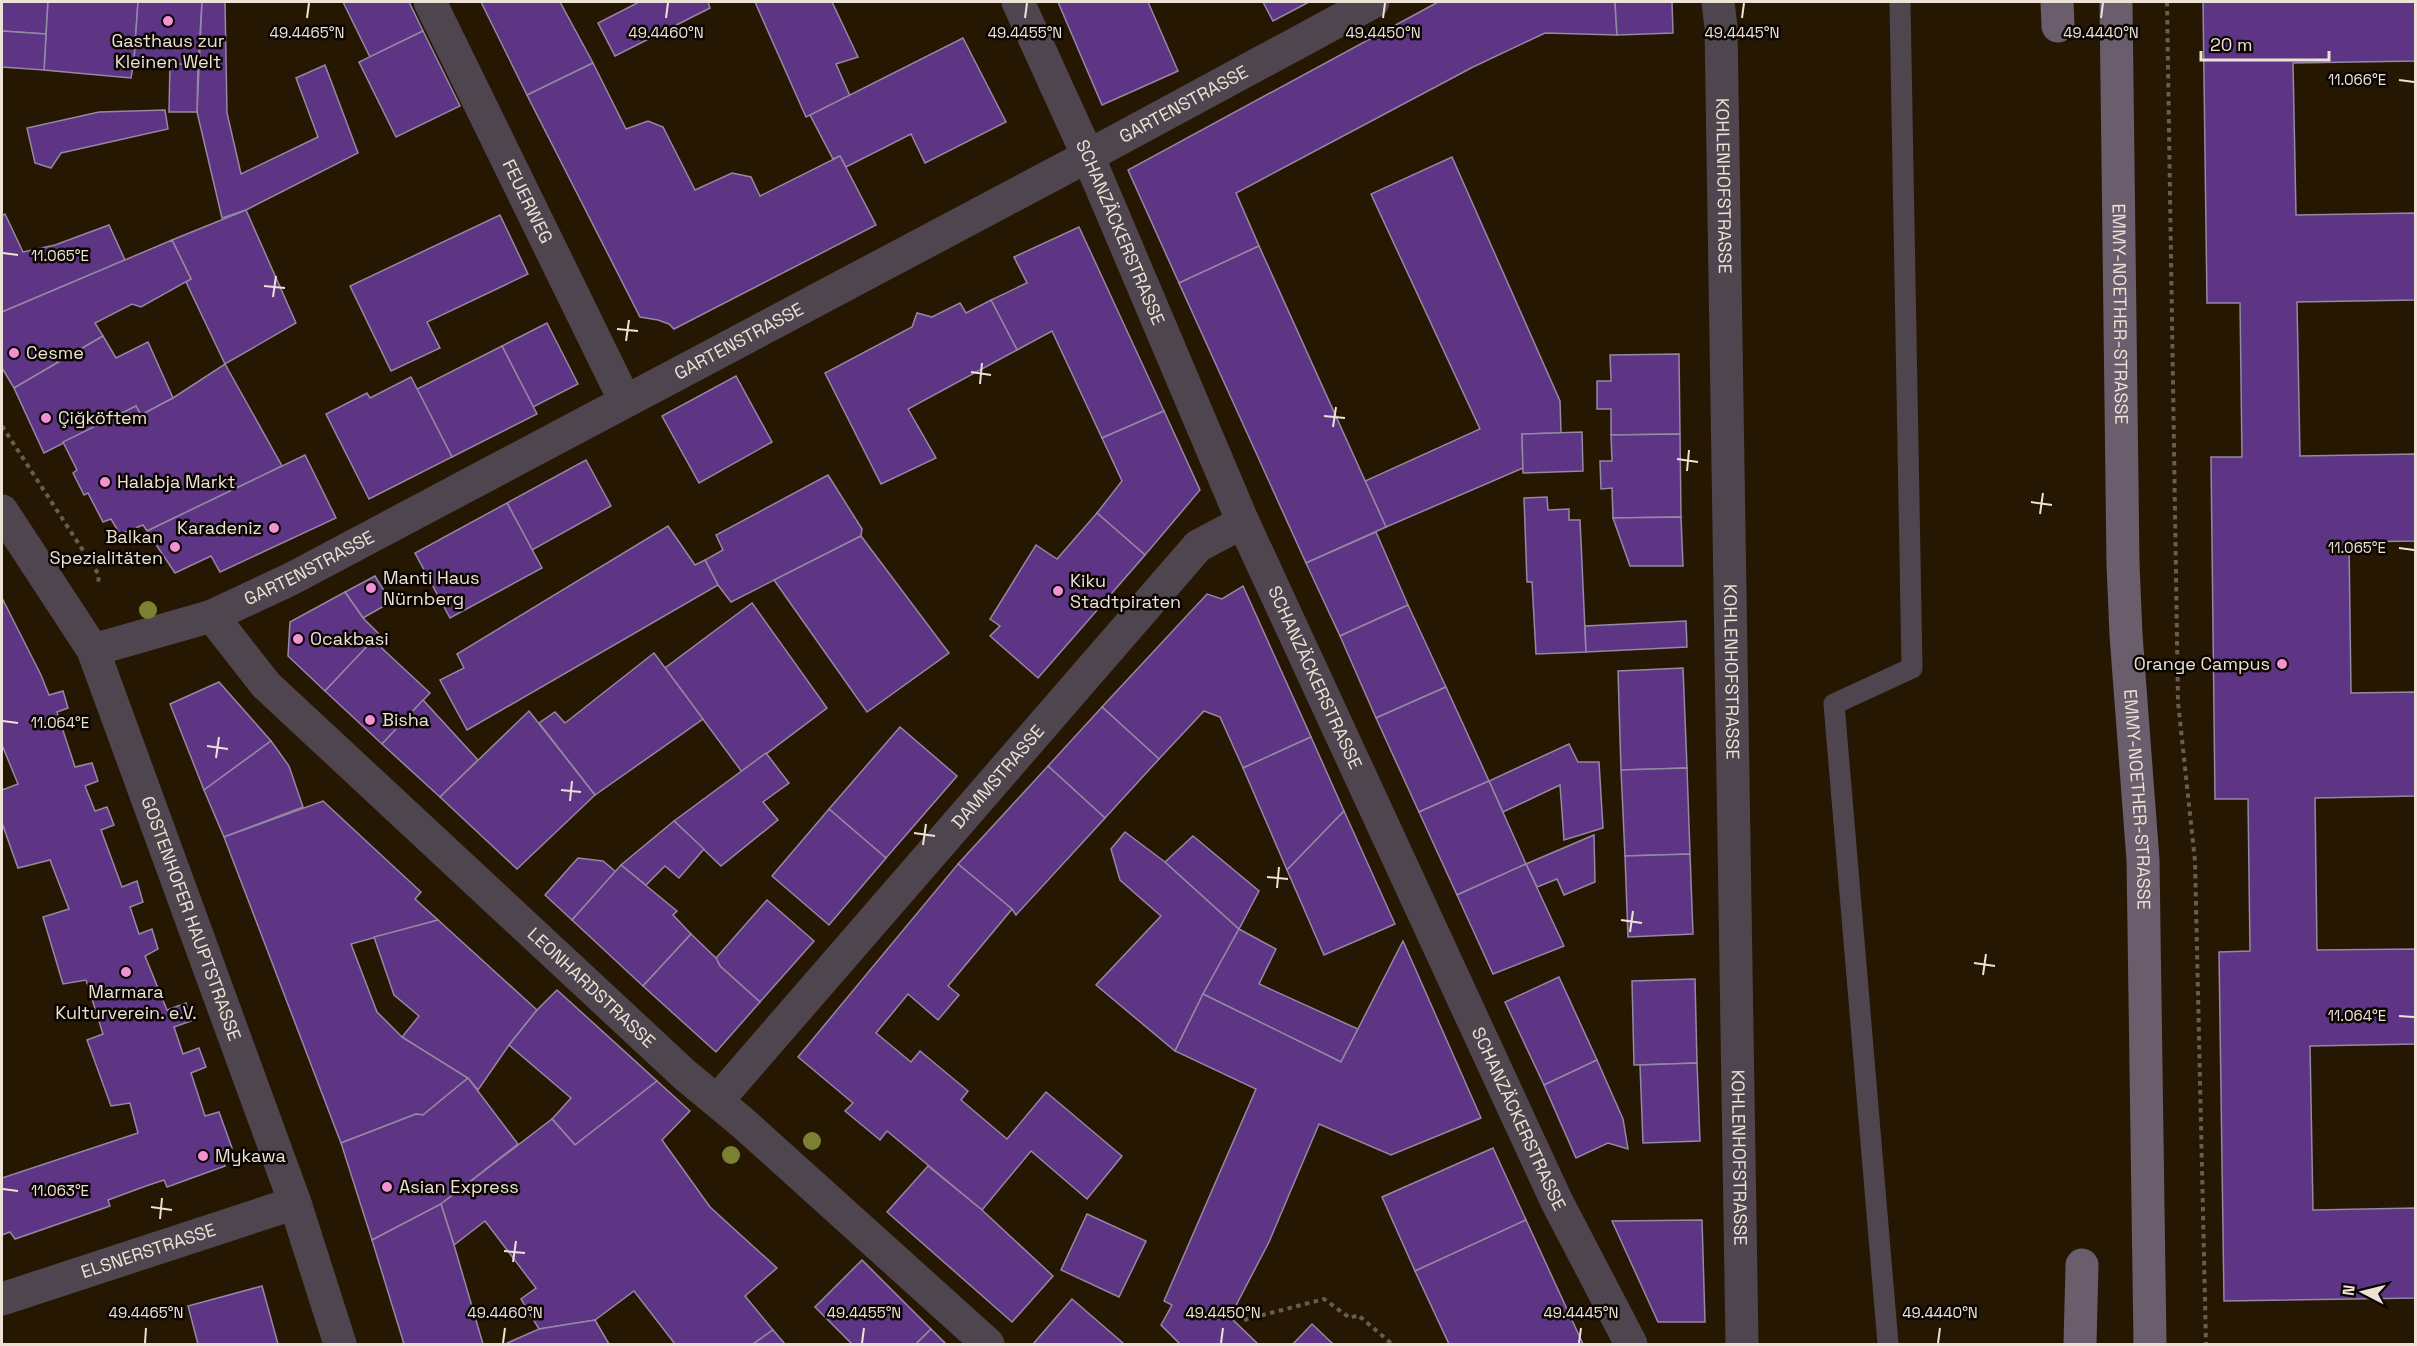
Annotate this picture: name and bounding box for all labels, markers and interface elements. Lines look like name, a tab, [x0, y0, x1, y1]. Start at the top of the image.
marker: Gasthaus zur Kleinen Welt	[161, 14, 175, 28]
text: 49.4465°N	[270, 23, 344, 42]
text: 49.4460°N	[628, 23, 704, 42]
text: 49.4455°N	[988, 23, 1062, 42]
text: 49.4450°N	[1345, 23, 1421, 42]
text: 49.4445°N	[1704, 23, 1780, 42]
text: 49.4440°N	[2063, 23, 2139, 42]
scale bar	[2201, 24, 2328, 62]
place label: Gasthaus zur Kleinen Welt	[111, 29, 225, 73]
text: 20 m	[2210, 33, 2253, 56]
street label: GARTENSTRASSE	[1115, 60, 1252, 148]
text: 11.066°E	[2328, 70, 2386, 89]
street label: KOHLENHOFSTRASSE	[1711, 98, 1737, 274]
street label: SCHANZÄCKERSTRASSE	[1071, 136, 1170, 328]
street label: FEUERWEG	[498, 155, 558, 247]
street label: EMMY-NOETHER-STRASSE	[2108, 203, 2133, 425]
text: 11.065°E	[31, 246, 89, 265]
street label: GARTENSTRASSE	[670, 297, 807, 385]
place label: Cesme	[26, 341, 84, 364]
marker: Cesme	[7, 346, 21, 360]
place label: Çiğköftem	[58, 406, 147, 429]
marker: Çiğköftem	[39, 411, 53, 425]
place label: Halabja Markt	[117, 470, 236, 493]
marker: Halabja Markt	[98, 475, 112, 489]
place label: Karadeniz	[177, 516, 262, 539]
marker: Karadeniz	[267, 521, 281, 535]
place label: Balkan Spezialitäten	[49, 525, 163, 569]
street label: GARTENSTRASSE	[240, 525, 378, 610]
text: 11.065°E	[2328, 538, 2386, 557]
marker: Balkan Spezialitäten	[168, 540, 182, 554]
place label: Manti Haus Nürnberg	[383, 566, 479, 610]
place label: Kiku Stadtpiraten	[1070, 569, 1181, 613]
marker: Manti Haus Nürnberg	[364, 581, 378, 595]
street label: SCHANZÄCKERSTRASSE	[1263, 582, 1368, 773]
marker: Kiku Stadtpiraten	[1051, 584, 1065, 598]
street label: KOHLENHOFSTRASSE	[1719, 584, 1745, 760]
place label: Ocakbasi	[310, 627, 389, 650]
marker: Ocakbasi	[291, 632, 305, 646]
place label: Orange Campus	[2134, 652, 2270, 675]
marker: Orange Campus	[2275, 657, 2289, 671]
street label: EMMY-NOETHER-STRASSE	[2119, 688, 2156, 910]
place label: Bisha	[382, 708, 429, 731]
text: 11.064°E	[31, 713, 89, 732]
marker: Bisha	[363, 713, 377, 727]
street label: DAMMSTRASSE	[946, 720, 1049, 833]
street label: GOSTENHOFER HAUPTSTRASSE	[136, 793, 247, 1044]
street label: LEONHARDSTRASSE	[523, 922, 660, 1053]
marker: Marmara Kulturverein. e.V.	[119, 965, 133, 979]
place label: Marmara Kulturverein. e.V.	[55, 980, 197, 1024]
text: 11.064°E	[2328, 1006, 2386, 1025]
street label: SCHANZÄCKERSTRASSE	[1467, 1023, 1571, 1214]
street label: KOHLENHOFSTRASSE	[1727, 1070, 1752, 1246]
place label: Mykawa	[215, 1144, 286, 1167]
marker: Mykawa	[196, 1149, 210, 1163]
place label: Asian Express	[399, 1175, 519, 1198]
marker: Asian Express	[380, 1180, 394, 1194]
text: 11.063°E	[31, 1181, 89, 1200]
street label: ELSNERSTRASSE	[78, 1218, 219, 1283]
north arrow	[2333, 1262, 2393, 1322]
text: N	[2338, 1284, 2360, 1297]
text: 49.4465°N	[109, 1303, 183, 1322]
text: 49.4460°N	[467, 1303, 543, 1322]
text: 49.4455°N	[827, 1303, 901, 1322]
text: 49.4450°N	[1185, 1303, 1261, 1322]
text: 49.4445°N	[1543, 1303, 1619, 1322]
text: 49.4440°N	[1902, 1303, 1978, 1322]

